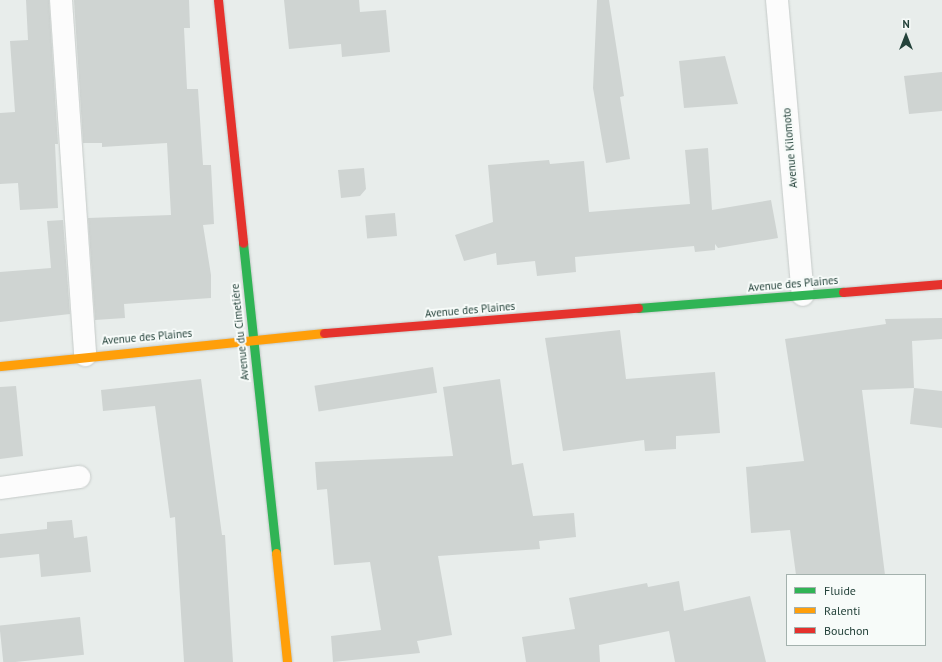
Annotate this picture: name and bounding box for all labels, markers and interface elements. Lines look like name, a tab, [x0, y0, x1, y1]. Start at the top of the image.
north arrow	[886, 16, 926, 56]
text: N	[902, 17, 910, 31]
street label: Avenue Kilomoto	[780, 107, 800, 189]
street label: Avenue des Plaines	[747, 273, 839, 295]
street label: Avenue du Cimetière	[228, 283, 252, 381]
street label: Avenue des Plaines	[424, 299, 516, 321]
street label: Avenue des Plaines	[101, 326, 193, 348]
legend	[786, 574, 926, 646]
text: Fluide	[824, 583, 856, 598]
text: Ralenti	[824, 603, 860, 618]
text: Bouchon	[824, 623, 869, 638]

